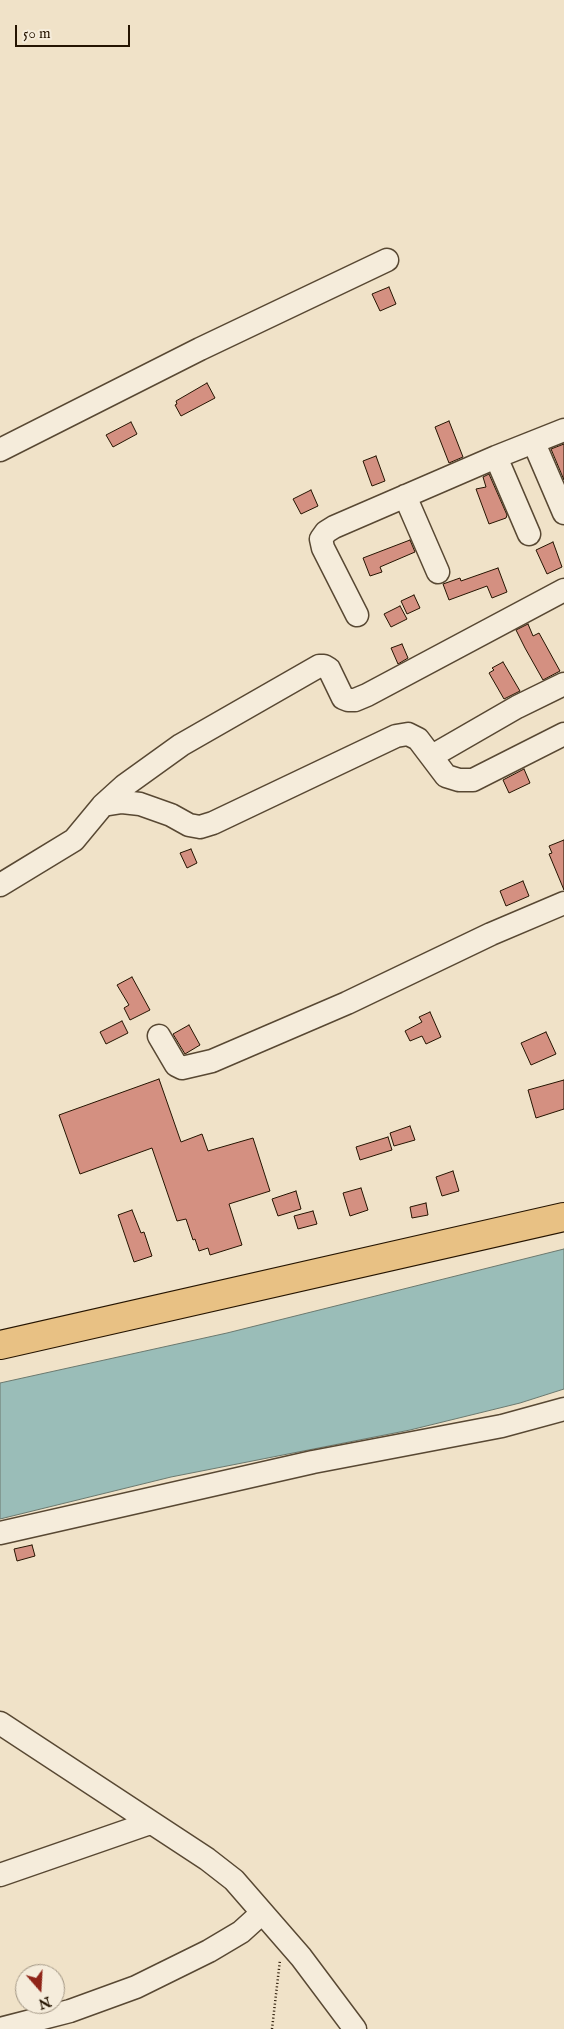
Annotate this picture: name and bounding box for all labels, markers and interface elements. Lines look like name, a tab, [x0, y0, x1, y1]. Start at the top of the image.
scale bar	[18, 15, 132, 47]
text: 50 m	[23, 24, 51, 43]
north arrow	[15, 1964, 65, 2014]
text: N	[36, 1992, 53, 2013]

